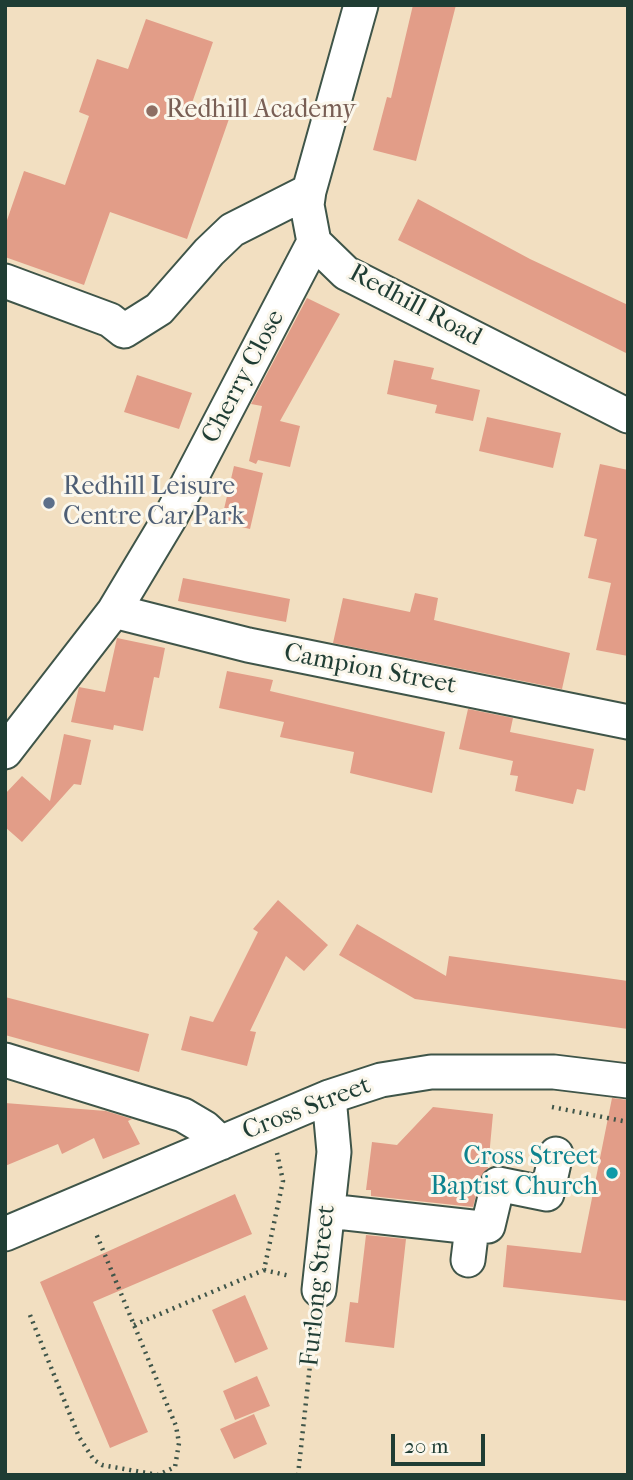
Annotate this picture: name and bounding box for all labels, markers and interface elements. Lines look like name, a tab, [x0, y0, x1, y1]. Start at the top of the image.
place label: Redhill Academy	[166, 95, 356, 127]
marker: Redhill Academy	[144, 103, 160, 119]
street label: Redhill Road	[343, 258, 487, 354]
street label: Cherry Close	[196, 305, 292, 449]
place label: Redhill Leisure Centre Car Park	[63, 472, 245, 534]
marker: Redhill Leisure Centre Car Park	[41, 495, 57, 511]
street label: Campion Street	[281, 638, 459, 702]
street label: Cross Street	[238, 1070, 376, 1148]
place label: Cross Street Baptist Church	[430, 1142, 598, 1204]
marker: Cross Street Baptist Church	[604, 1165, 620, 1181]
street label: Furlong Street	[295, 1203, 343, 1369]
scale bar	[395, 1420, 490, 1464]
text: 20 m	[404, 1434, 448, 1458]

